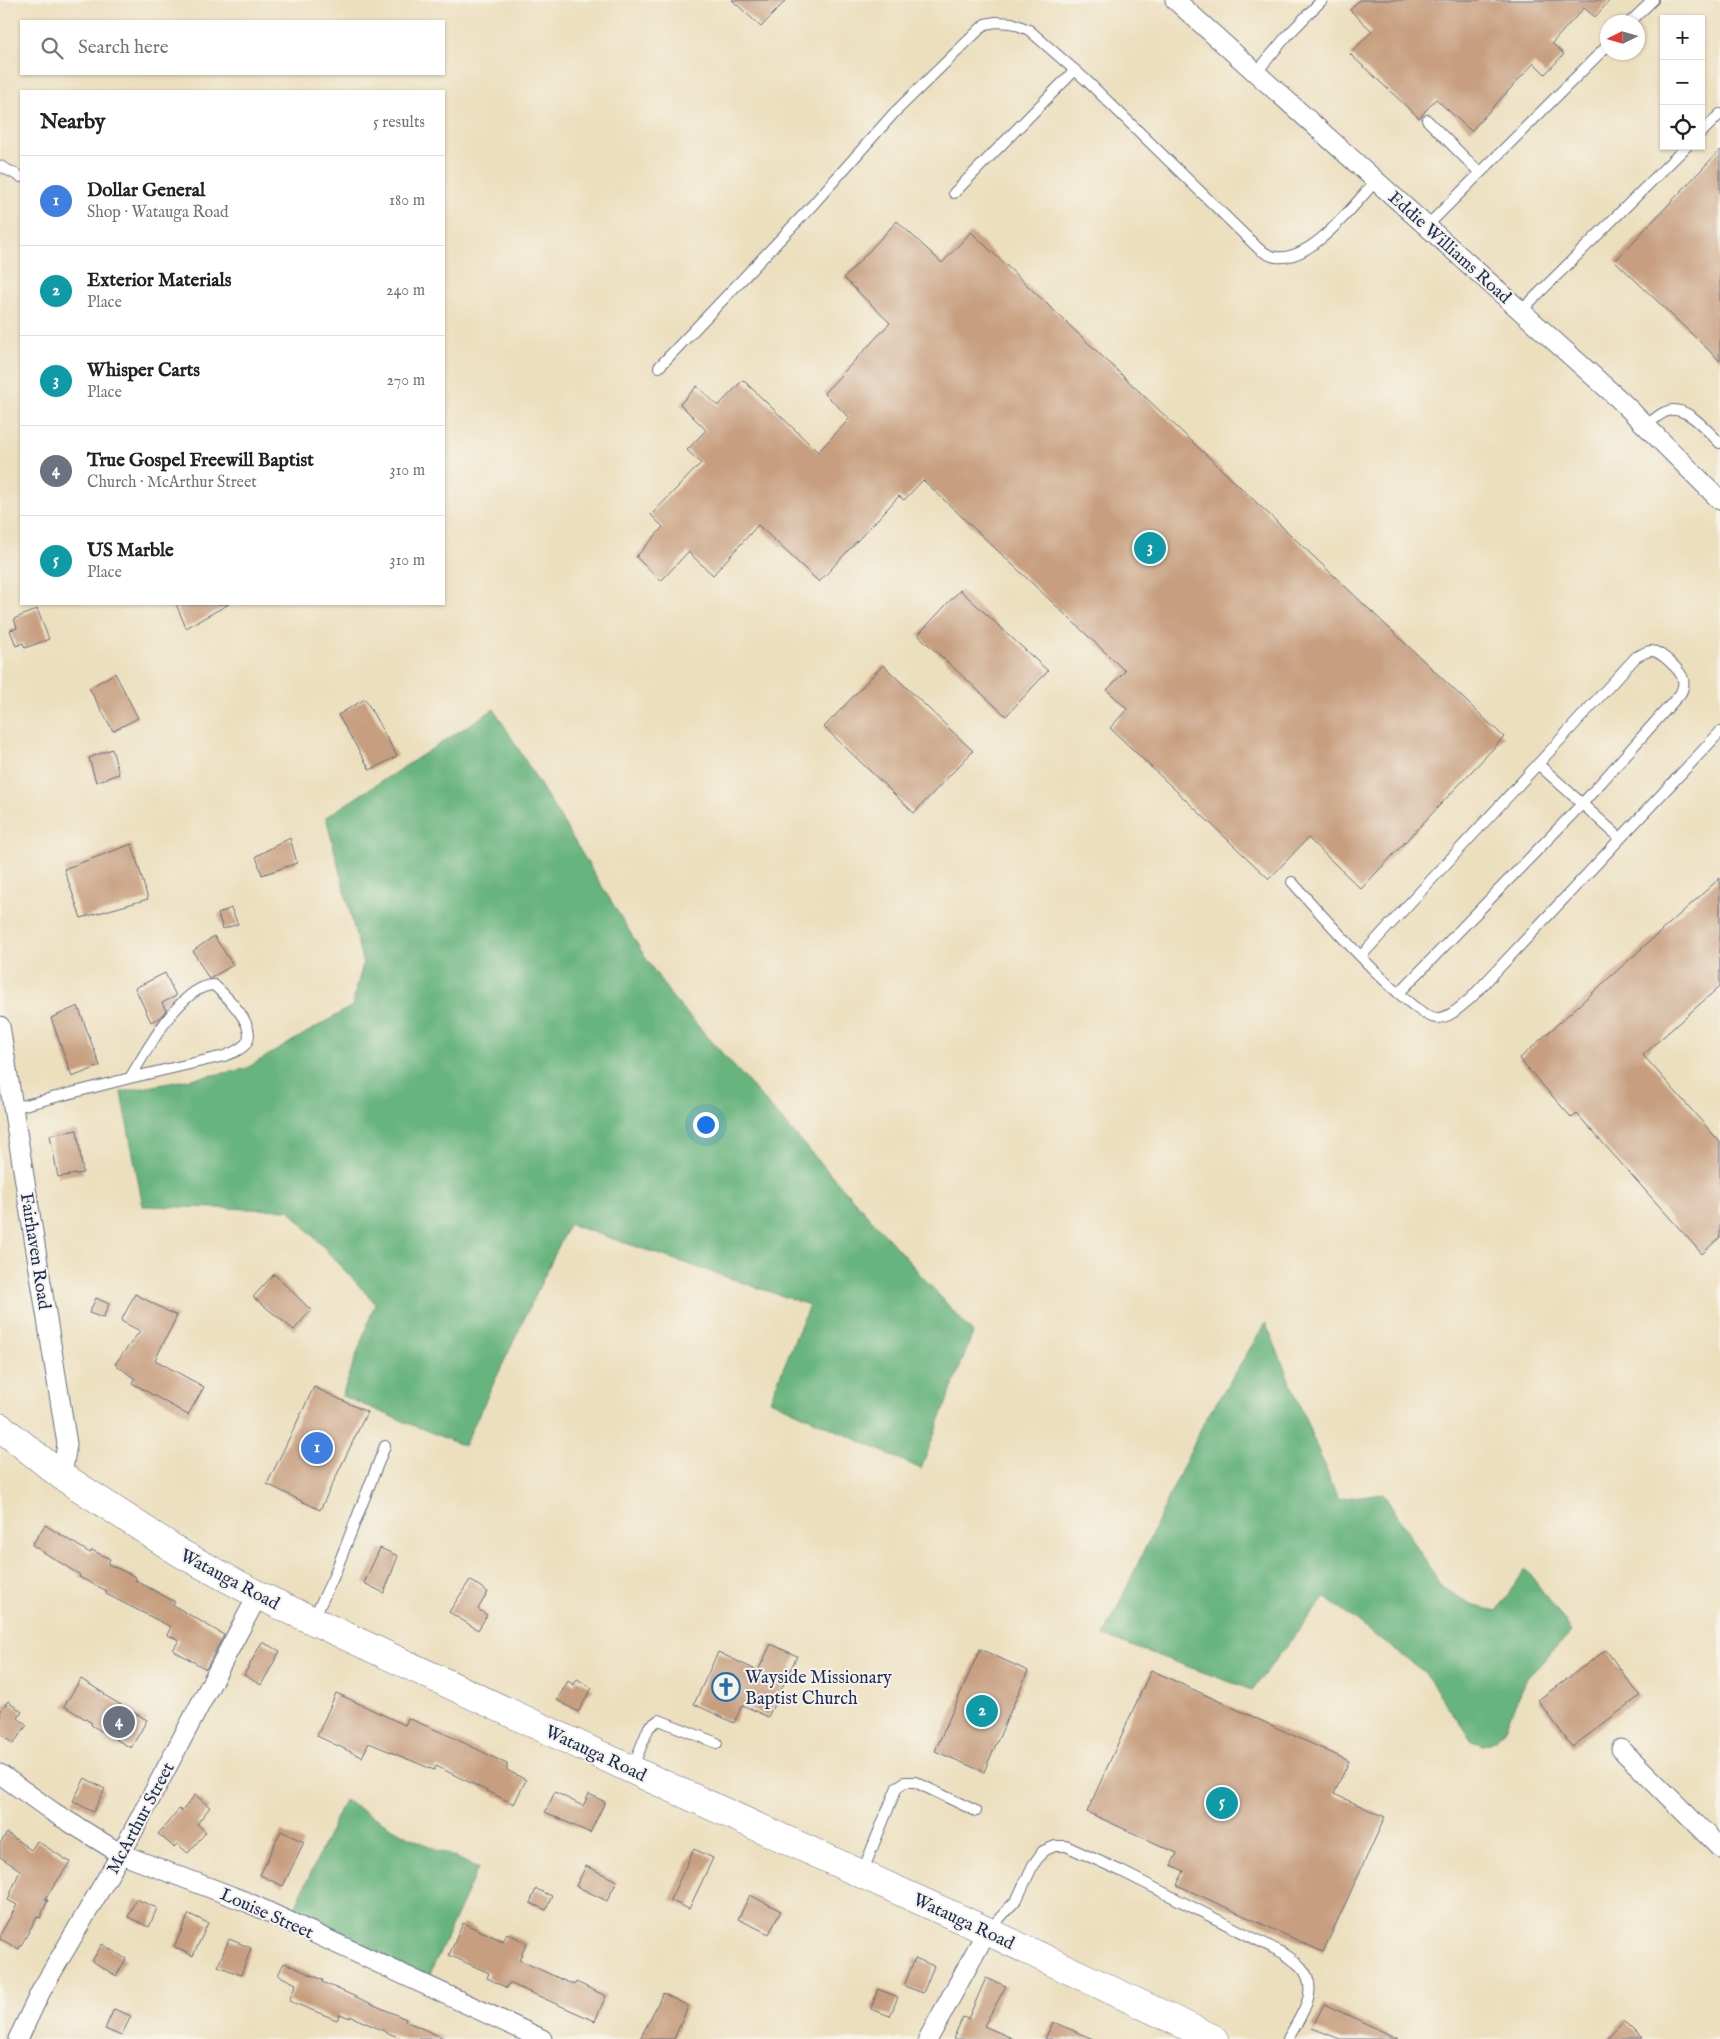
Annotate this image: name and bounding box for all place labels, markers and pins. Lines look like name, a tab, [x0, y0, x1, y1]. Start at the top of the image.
pin: 3	[1134, 529, 1166, 567]
pin: 1	[301, 1429, 333, 1467]
place label: Wayside Missionary Baptist Church	[745, 1667, 892, 1711]
church icon: Wayside Missionary Baptist Church	[711, 1672, 741, 1702]
pin: 2	[966, 1692, 998, 1730]
pin: 4	[103, 1703, 135, 1741]
pin: 5	[1206, 1784, 1238, 1822]

